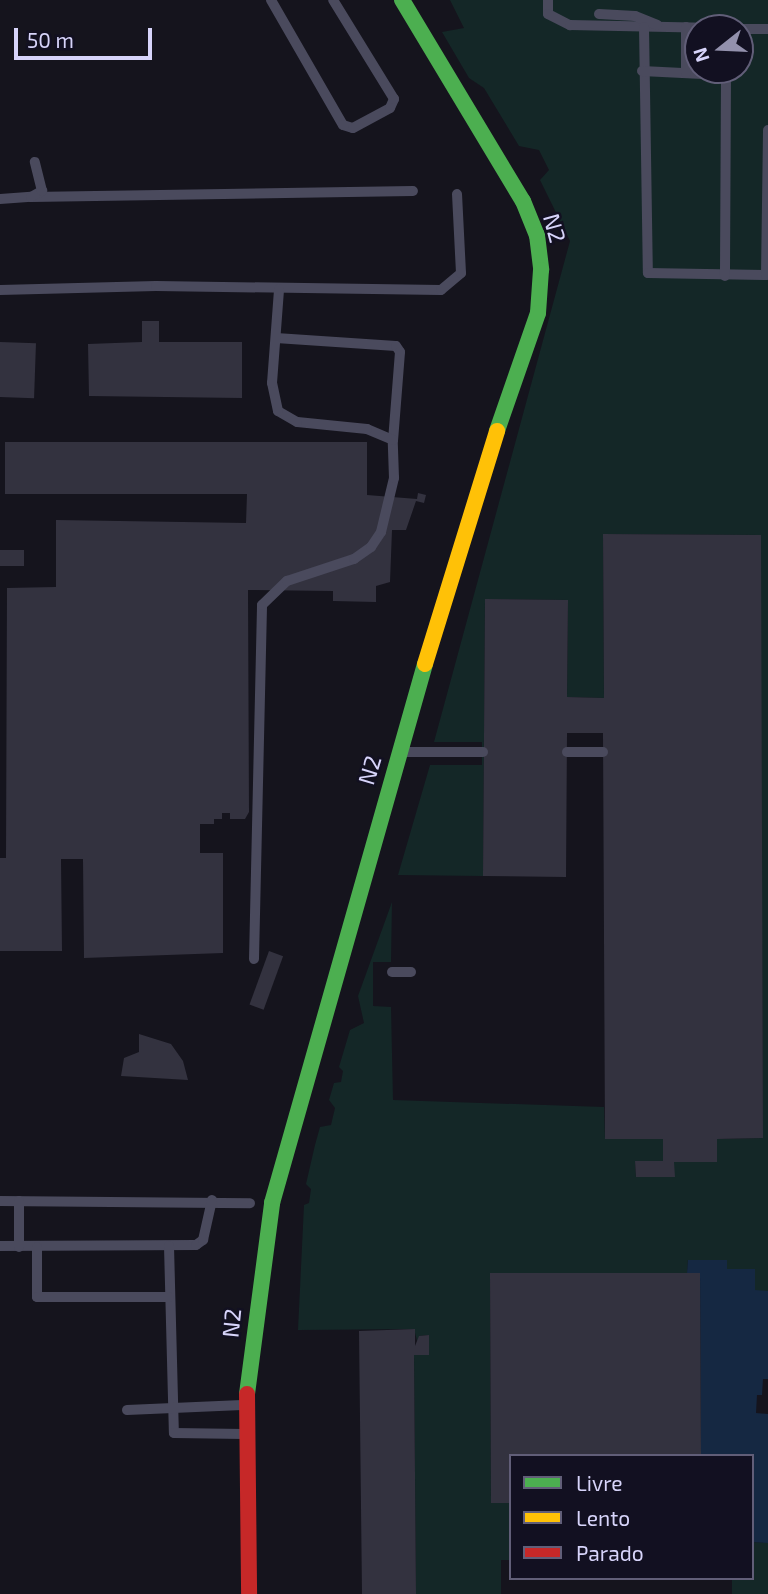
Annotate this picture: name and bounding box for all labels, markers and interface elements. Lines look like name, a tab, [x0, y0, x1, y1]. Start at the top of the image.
scale bar	[18, 14, 156, 58]
north arrow	[684, 14, 754, 84]
text: 50 m	[27, 27, 74, 52]
text: N	[687, 45, 714, 65]
street label: N2	[538, 210, 572, 246]
street label: N2	[352, 752, 386, 788]
street label: N2	[216, 1307, 246, 1339]
legend	[509, 1454, 754, 1580]
text: Livre	[576, 1470, 623, 1495]
text: Lento	[576, 1505, 630, 1530]
text: Parado	[576, 1540, 644, 1565]

